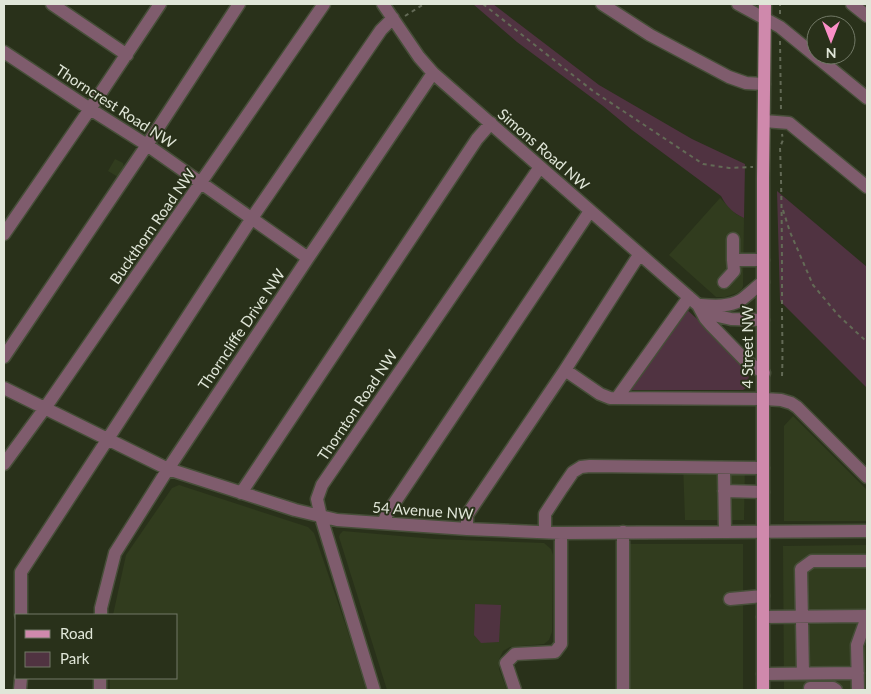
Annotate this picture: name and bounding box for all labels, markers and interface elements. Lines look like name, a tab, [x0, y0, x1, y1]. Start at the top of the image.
north arrow	[806, 15, 856, 65]
text: N	[826, 45, 836, 62]
street label: Thorncrest Road NW	[53, 60, 180, 152]
street label: Simons Road NW	[495, 104, 594, 194]
street label: Buckthorn Road NW	[105, 164, 199, 287]
street label: Thorncliffe Drive NW	[194, 265, 288, 393]
street label: 4 Street NW	[738, 305, 756, 388]
street label: Thornton Road NW	[313, 346, 401, 464]
street label: 54 Avenue NW	[372, 497, 475, 523]
legend	[15, 614, 178, 679]
text: Road	[60, 624, 93, 642]
text: Park	[60, 649, 90, 667]

